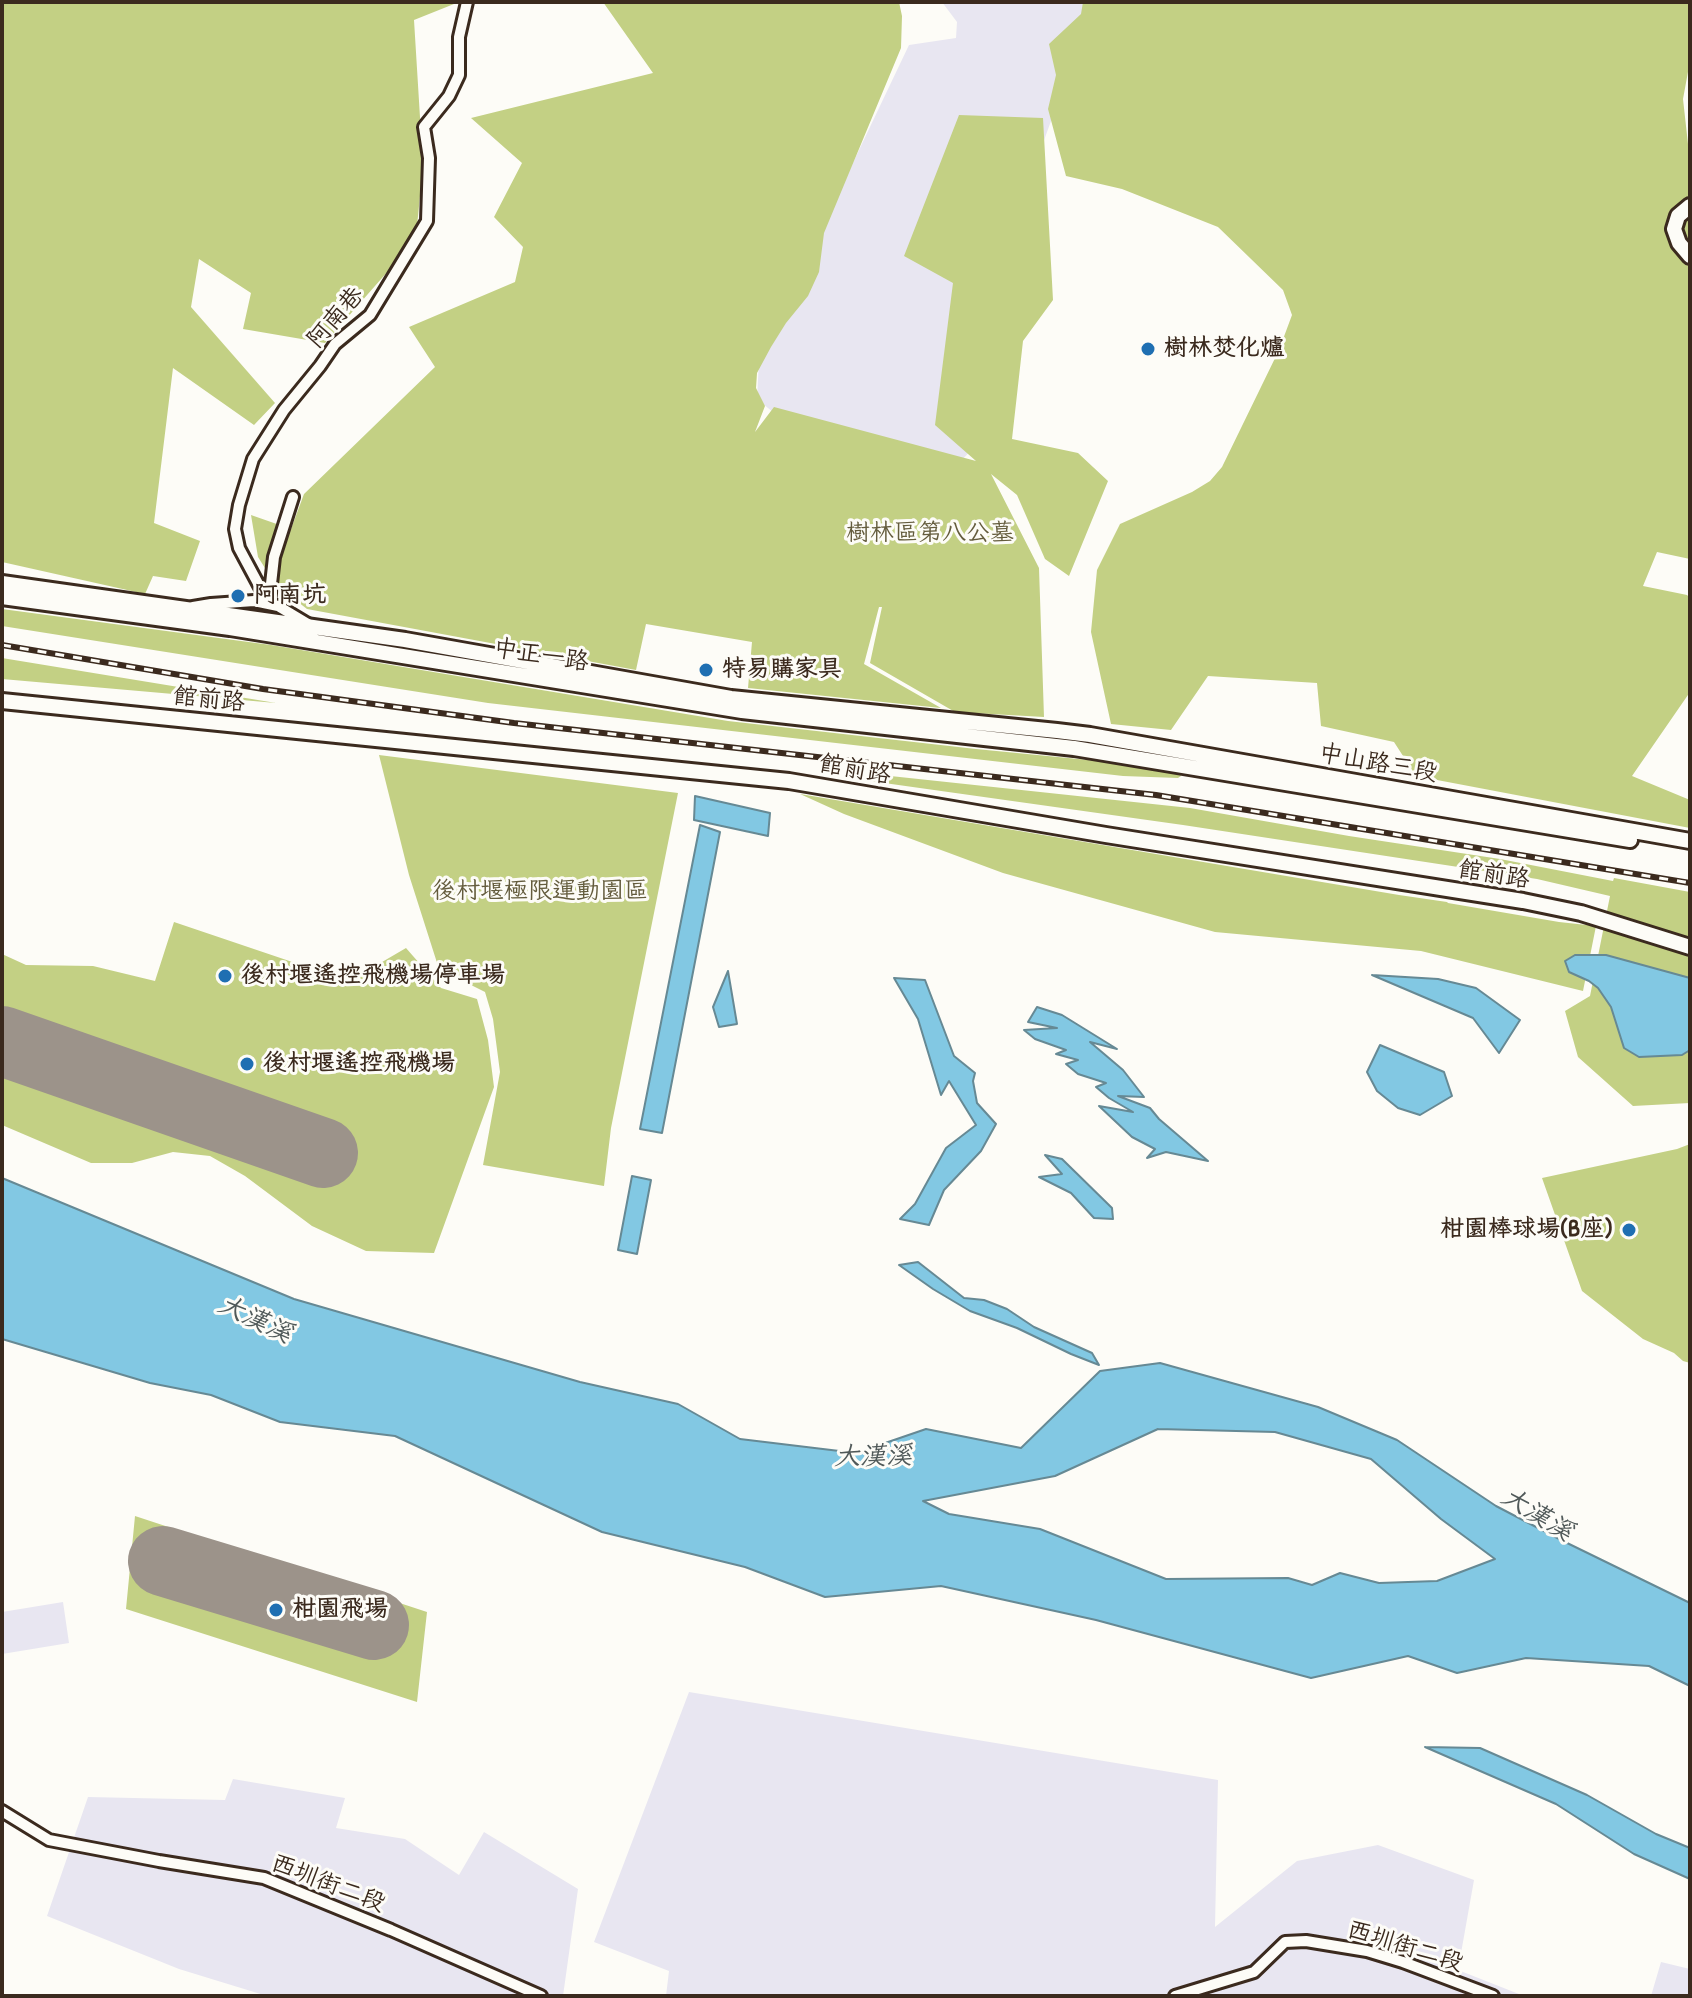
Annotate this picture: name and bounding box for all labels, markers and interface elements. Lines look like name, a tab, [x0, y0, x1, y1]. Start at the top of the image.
street label: 阿南巷	[302, 281, 370, 355]
place label: 樹林焚化爐	[1164, 335, 1284, 363]
marker: 樹林焚化爐	[1139, 340, 1157, 358]
park label: 樹林區第八公墓	[846, 520, 1014, 548]
place label: 阿南坑	[254, 582, 326, 610]
marker: 阿南坑	[229, 587, 247, 605]
street label: 中正一路	[491, 634, 591, 678]
place label: 特易購家具	[722, 656, 842, 684]
marker: 特易購家具	[697, 661, 715, 679]
street label: 館前路	[172, 682, 246, 718]
street label: 中山路三段	[1316, 739, 1440, 789]
street label: 館前路	[817, 750, 893, 790]
street label: 館前路	[1456, 855, 1532, 895]
park label: 後村堰極限運動園區	[432, 878, 648, 906]
place label: 後村堰遙控飛機場停車場	[241, 962, 505, 990]
marker: 後村堰遙控飛機場停車場	[216, 967, 234, 985]
place label: 後村堰遙控飛機場	[263, 1050, 455, 1078]
marker: 後村堰遙控飛機場	[238, 1055, 256, 1073]
place label: 柑園棒球場(B座)	[1440, 1216, 1613, 1244]
marker: 柑園棒球場(B座)	[1620, 1221, 1638, 1239]
water label: 大漢溪	[213, 1289, 297, 1351]
water label: 大漢溪	[834, 1441, 912, 1473]
water label: 大漢溪	[1496, 1482, 1578, 1548]
place label: 柑園飛場	[292, 1596, 388, 1624]
marker: 柑園飛場	[267, 1601, 285, 1619]
street label: 西圳街二段	[267, 1849, 389, 1919]
street label: 西圳街二段	[1343, 1916, 1467, 1978]

